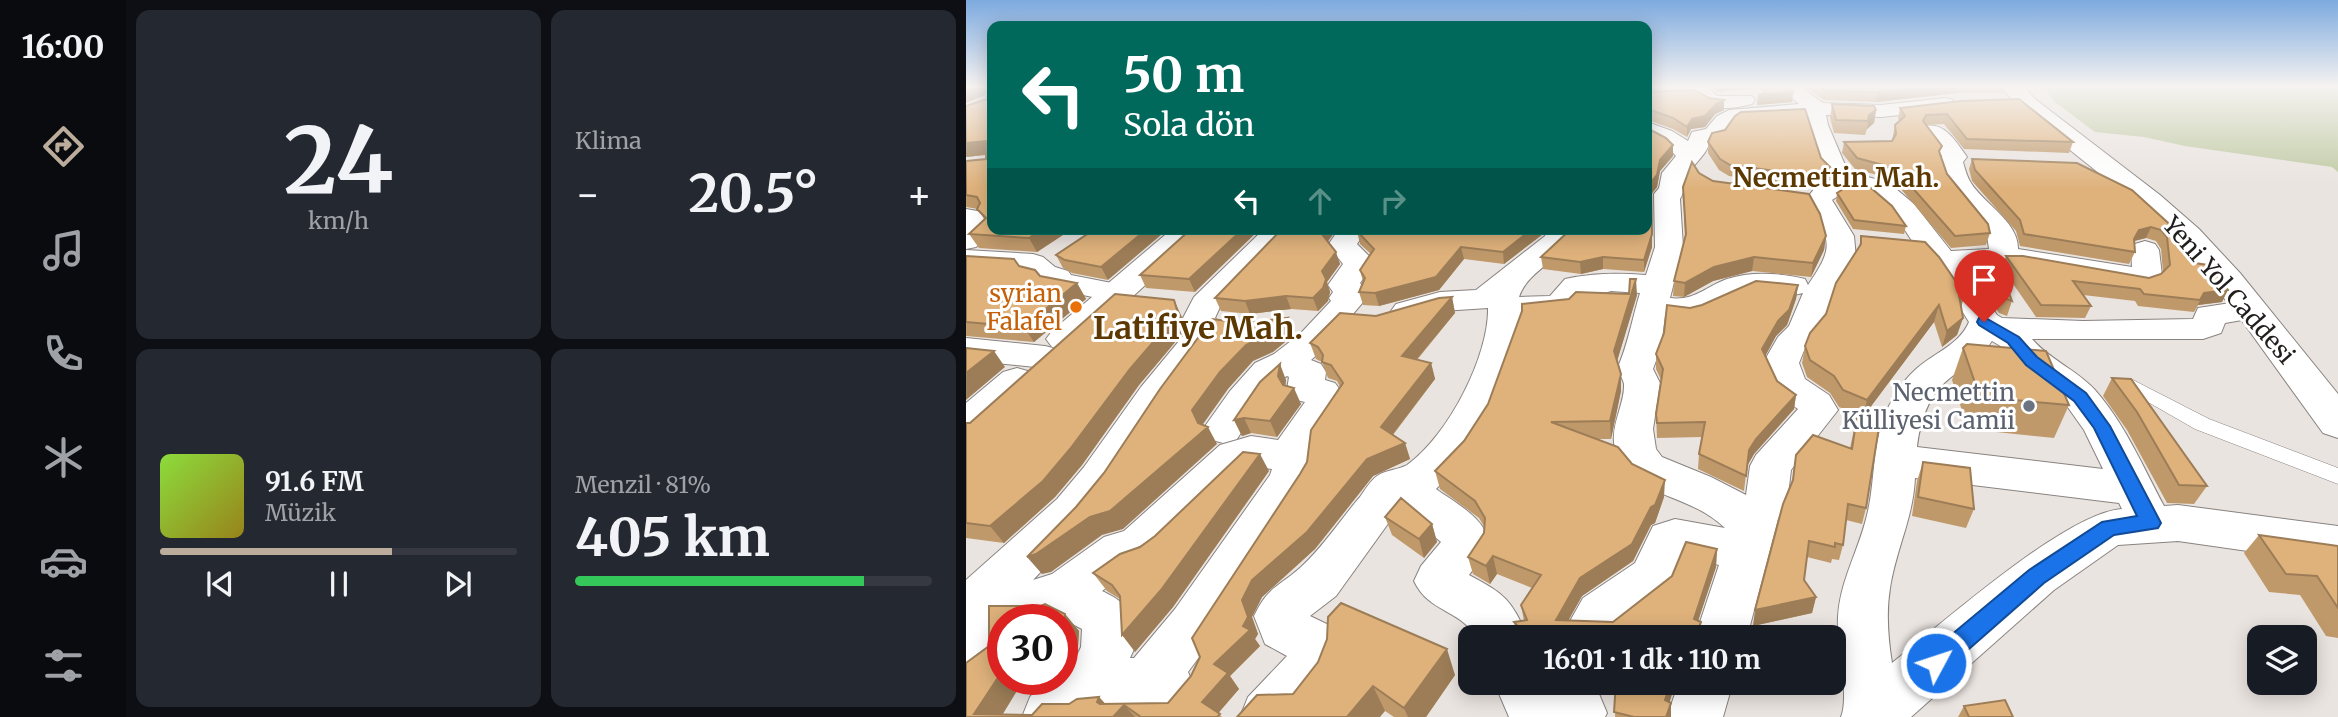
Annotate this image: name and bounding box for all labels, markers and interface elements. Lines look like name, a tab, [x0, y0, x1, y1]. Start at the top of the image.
text: 16:00	[21, 27, 105, 67]
text: 50 m	[1123, 44, 1244, 105]
icon: left	[1008, 49, 1099, 140]
text: 24	[284, 103, 393, 218]
text: Sola dön	[1123, 105, 1255, 145]
icon: directions	[39, 122, 88, 171]
text: Klima	[575, 126, 642, 155]
text: 20.5°	[689, 161, 818, 226]
district label: Necmettin Mah.	[1732, 161, 1940, 194]
text: −	[575, 171, 600, 218]
text: +	[907, 171, 932, 218]
icon: left	[1228, 182, 1266, 220]
icon: ahead	[1301, 182, 1339, 220]
icon: right	[1374, 182, 1412, 220]
text: km/h	[308, 206, 369, 235]
street label: Yeni Yol Caddesi	[2156, 209, 2302, 370]
icon: music	[39, 226, 88, 275]
pin	[1954, 250, 2014, 322]
icon: arrive	[1965, 261, 2003, 299]
place label: syrian Falafel	[986, 278, 1062, 337]
marker: syrian Falafel	[1068, 299, 1084, 315]
district label: Latifiye Mah.	[1093, 308, 1303, 348]
icon: phone	[39, 329, 88, 378]
place label: Necmettin Külliyesi Camii	[1842, 377, 2015, 436]
marker: Necmettin Külliyesi Camii	[2021, 398, 2037, 414]
icon: climate	[39, 433, 88, 482]
text: 91.6 FM	[265, 465, 364, 498]
text: Menzil · 81%	[575, 470, 711, 499]
text: Müzik	[265, 498, 336, 527]
text: 405 km	[575, 505, 770, 570]
icon: car	[39, 537, 88, 586]
icon: previous	[201, 565, 239, 603]
icon: pause	[320, 565, 358, 603]
icon: next	[439, 565, 477, 603]
speed limit sign: 30	[987, 604, 1078, 695]
map controls	[2247, 625, 2317, 695]
button: layers	[2247, 625, 2317, 695]
position arrow	[1899, 626, 1973, 700]
icon: filters	[39, 641, 88, 690]
text: 16:01 · 1 dk · 110 m	[1543, 643, 1761, 676]

